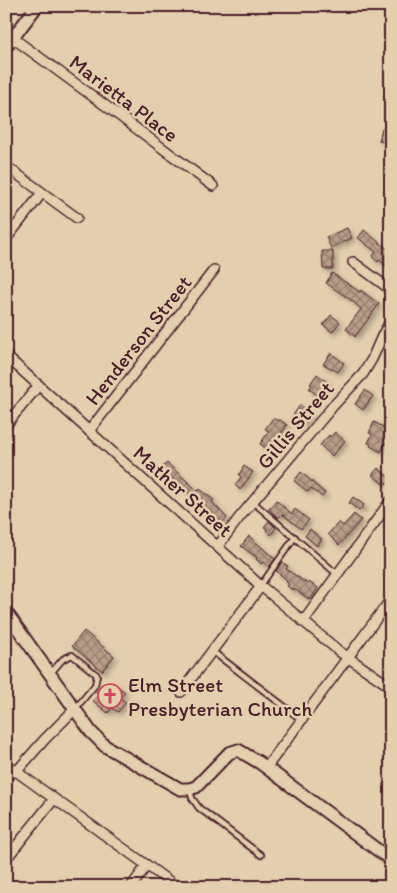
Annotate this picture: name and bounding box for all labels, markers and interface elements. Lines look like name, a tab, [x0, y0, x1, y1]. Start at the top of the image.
street label: Marietta Place	[65, 49, 183, 147]
street label: Henderson Street	[80, 270, 197, 410]
street label: Gillis Street	[251, 376, 339, 474]
street label: Mather Street	[128, 440, 238, 542]
place label: Elm Street Presbyterian Church	[128, 672, 312, 721]
church icon: Elm Street Presbyterian Church	[97, 683, 123, 709]

